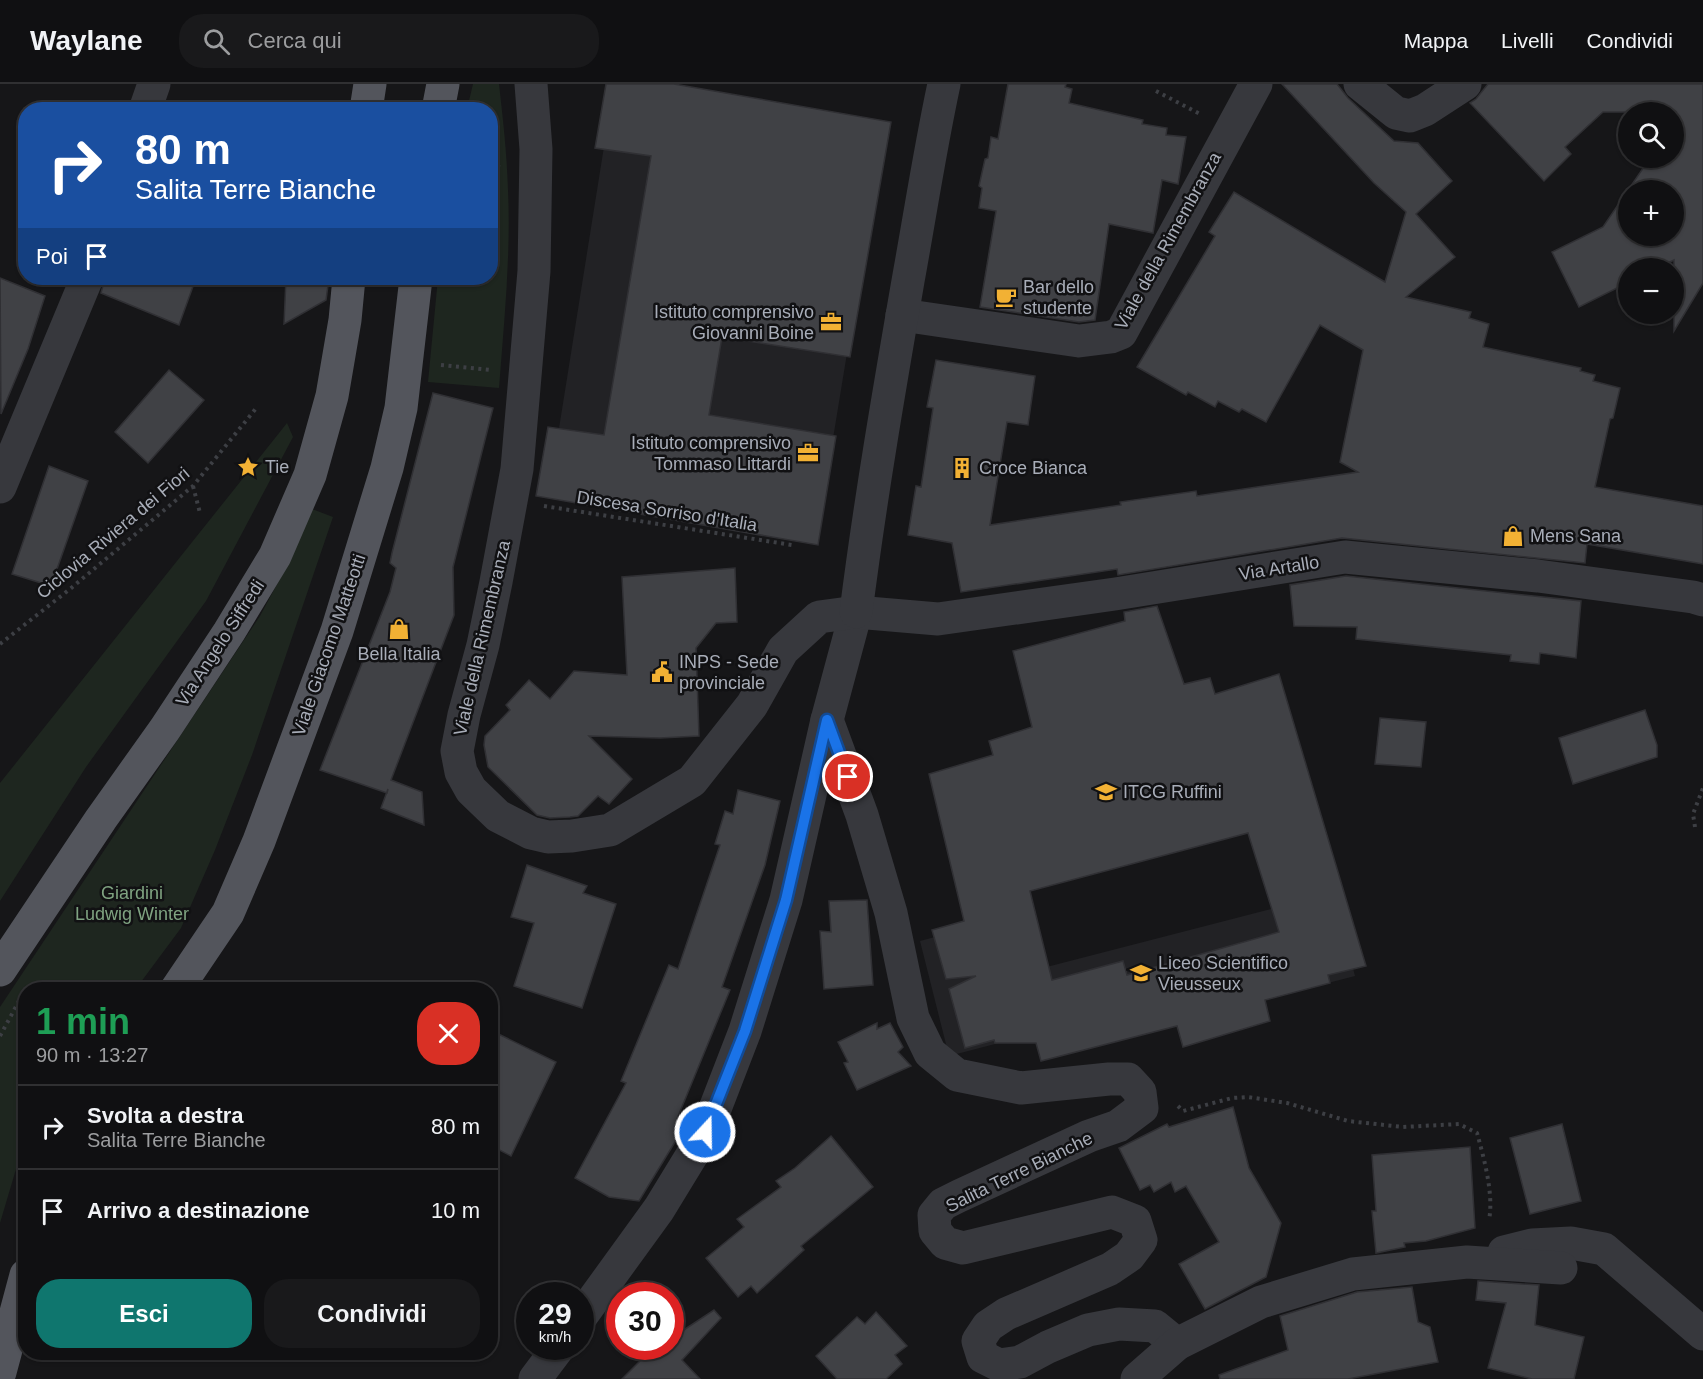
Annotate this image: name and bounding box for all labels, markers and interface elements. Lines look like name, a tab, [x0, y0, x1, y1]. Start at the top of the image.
search box	[179, 14, 599, 68]
text: Waylane	[30, 25, 143, 56]
icon: search	[200, 25, 233, 58]
text: Cerca qui	[248, 28, 342, 53]
text: Mappa	[1404, 29, 1468, 52]
text: Livelli	[1501, 29, 1554, 52]
text: Condividi	[1587, 29, 1673, 52]
map controls	[1618, 102, 1684, 324]
button: search	[1618, 102, 1684, 168]
icon: right	[36, 126, 114, 204]
text: 80 m	[135, 126, 231, 173]
street label: Viale della Rimembranza	[1111, 148, 1226, 333]
text: Salita Terre Bianche	[135, 175, 376, 205]
button: +	[1618, 180, 1684, 246]
icon: arrive	[80, 240, 113, 273]
text: Poi	[36, 244, 68, 269]
button: −	[1618, 258, 1684, 324]
place label: Bar dello studente	[1023, 277, 1094, 318]
cafe icon: Bar dello studente	[994, 285, 1018, 309]
place label: Istituto comprensivo Giovanni Boine	[654, 302, 814, 343]
office icon: Istituto comprensivo Giovanni Boine	[819, 310, 843, 334]
place label: Istituto comprensivo Tommaso Littardi	[631, 433, 791, 474]
office icon: Istituto comprensivo Tommaso Littardi	[796, 441, 820, 465]
place icon: Tie	[236, 455, 260, 479]
building icon: Croce Bianca	[950, 456, 974, 480]
place label: Tie	[265, 457, 289, 477]
place label: Croce Bianca	[979, 458, 1088, 478]
street label: Ciclovia Riviera dei Fiori	[33, 463, 193, 603]
street label: Discesa Sorriso d'Italia	[575, 487, 760, 535]
shop icon: Mens Sana	[1501, 524, 1525, 548]
place label: Mens Sana	[1530, 526, 1622, 546]
street label: Viale della Rimembranza	[450, 537, 514, 738]
street label: Viale Giacomo Matteotti	[288, 552, 370, 738]
street label: Via Artallo	[1238, 552, 1320, 584]
street label: Via Angelo Siffredi	[172, 576, 268, 710]
shop icon: Bella Italia	[387, 617, 411, 641]
place label: Bella Italia	[357, 644, 442, 664]
place label: INPS - Sede provinciale	[679, 652, 779, 693]
public building icon: INPS - Sede provinciale	[650, 660, 674, 684]
pin	[822, 751, 873, 802]
icon: arrive	[831, 760, 864, 793]
school or university icon: ITCG Ruffini	[1094, 780, 1118, 804]
place label: ITCG Ruffini	[1123, 782, 1222, 802]
park label: Giardini Ludwig Winter	[75, 883, 189, 924]
place label: Liceo Scientifico Vieusseux	[1158, 953, 1288, 994]
school or university icon: Liceo Scientifico Vieusseux	[1129, 961, 1153, 985]
text: 1 min	[36, 1001, 130, 1042]
button: close	[417, 1002, 480, 1065]
text: 90 m · 13:27	[36, 1044, 148, 1066]
position arrow	[673, 1100, 737, 1164]
text: Svolta a destra	[87, 1103, 244, 1128]
icon: right	[36, 1111, 69, 1144]
text: 80 m	[431, 1114, 480, 1139]
street label: Salita Terre Bianche	[942, 1128, 1096, 1216]
text: Salita Terre Bianche	[87, 1129, 266, 1151]
icon: arrive	[36, 1195, 69, 1228]
text: Arrivo a destinazione	[87, 1198, 310, 1223]
text: 10 m	[431, 1198, 480, 1223]
button: Esci	[36, 1279, 252, 1348]
button: Condividi	[264, 1279, 480, 1348]
speed limit sign: 30	[606, 1282, 684, 1360]
text: 29	[538, 1297, 572, 1330]
text: km/h	[539, 1328, 571, 1345]

